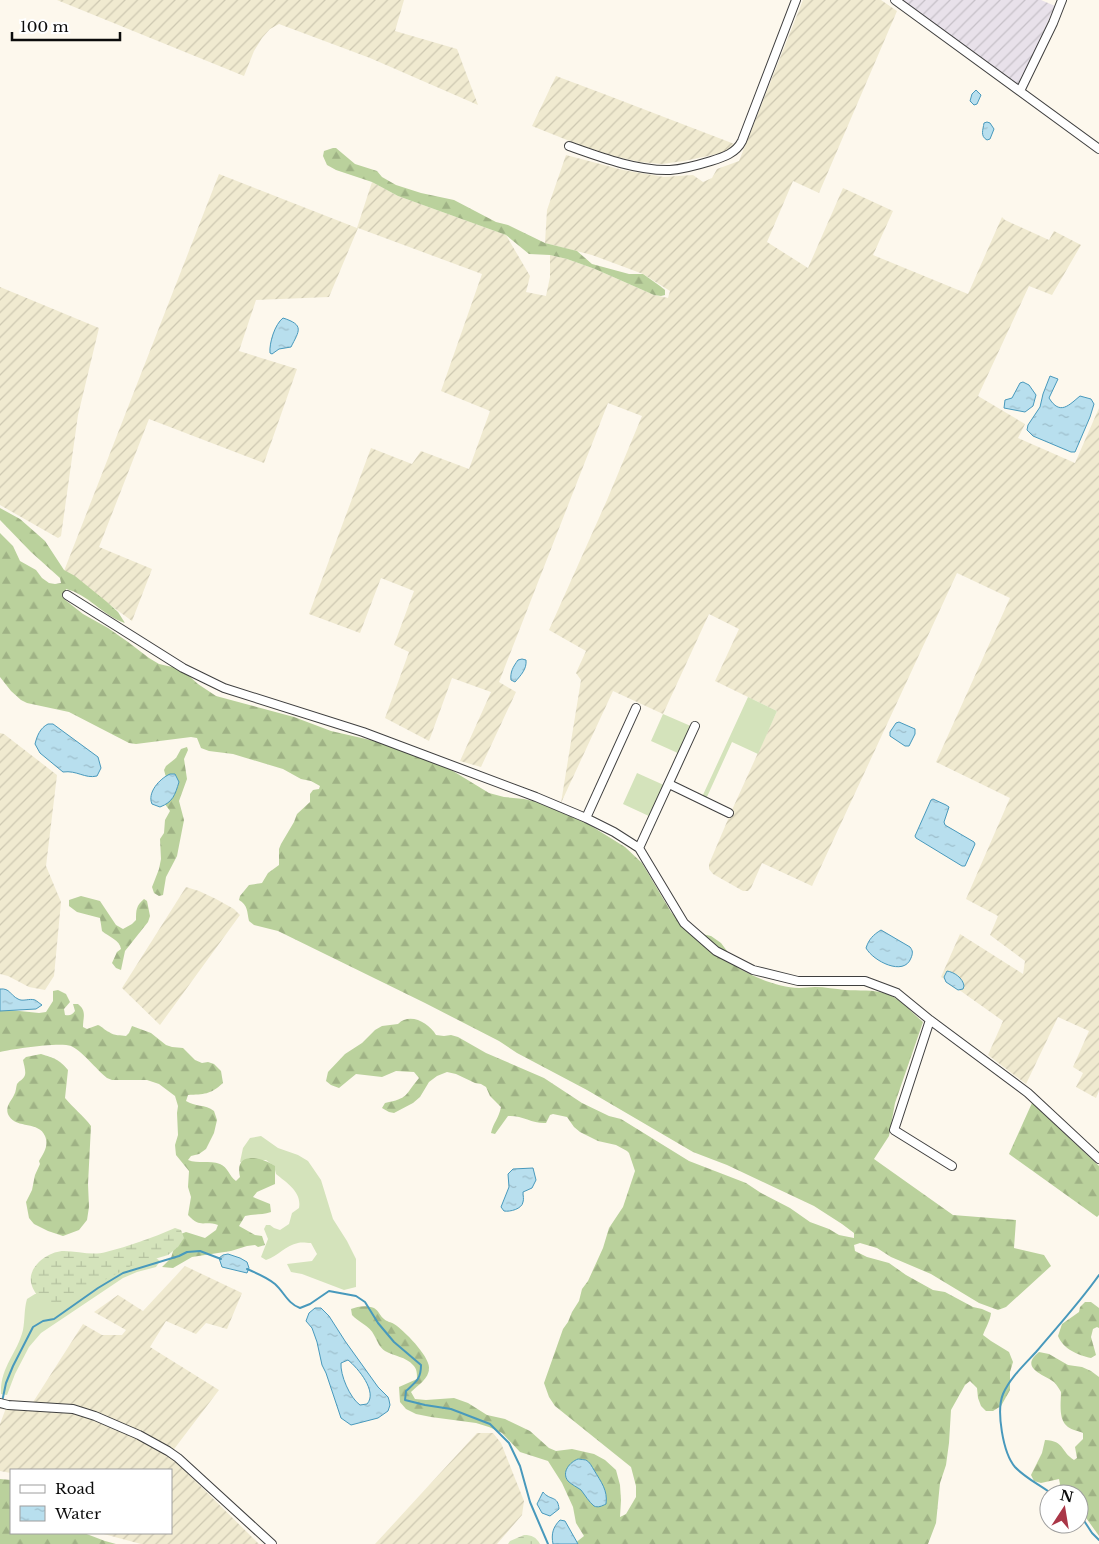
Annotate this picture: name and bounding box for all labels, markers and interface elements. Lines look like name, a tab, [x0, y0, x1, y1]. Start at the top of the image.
scale bar	[12, 10, 120, 42]
text: 100 m	[20, 17, 69, 36]
legend	[10, 1469, 172, 1534]
text: Road	[55, 1479, 95, 1498]
north arrow	[1039, 1484, 1089, 1534]
text: N	[1058, 1486, 1075, 1506]
text: Water	[54, 1504, 102, 1523]

